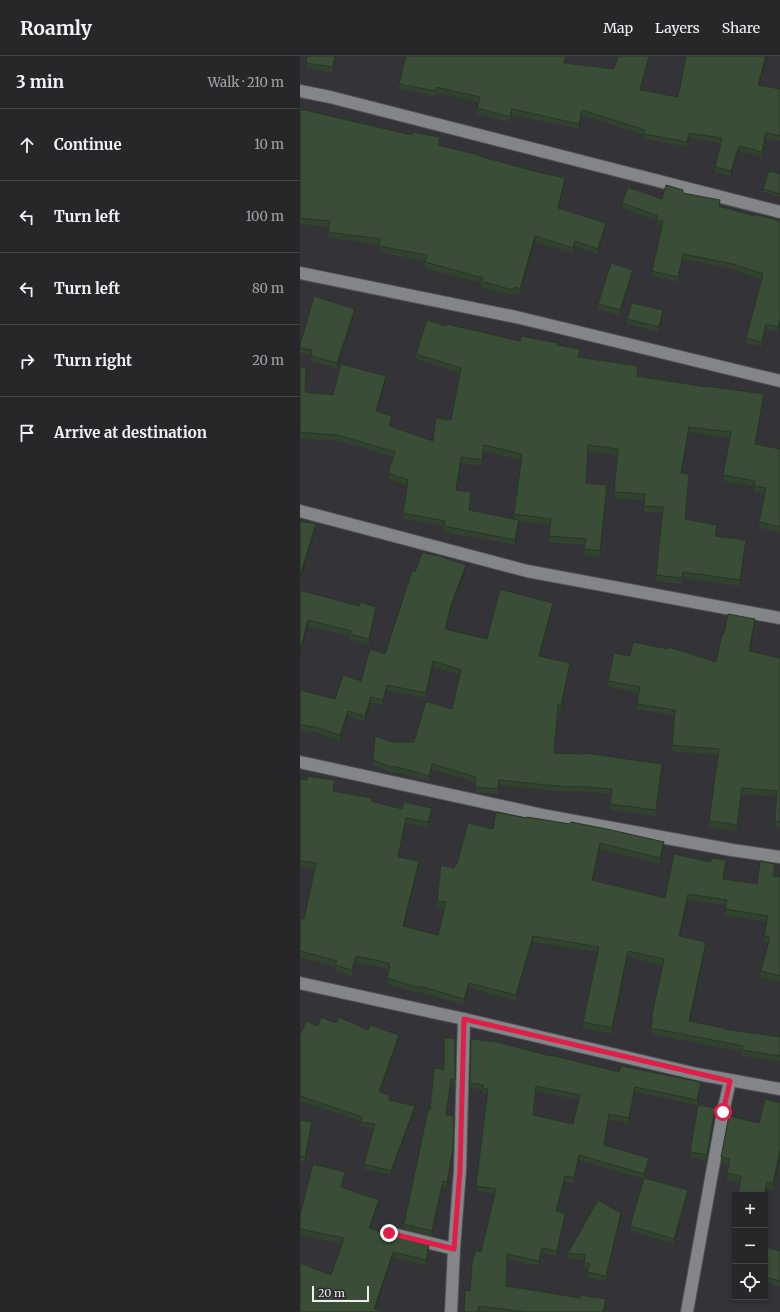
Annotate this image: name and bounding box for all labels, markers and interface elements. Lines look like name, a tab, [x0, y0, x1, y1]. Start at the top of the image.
text: Roamly	[20, 16, 92, 40]
text: Map	[603, 19, 633, 37]
text: Layers	[655, 19, 700, 37]
text: Share	[722, 19, 760, 37]
text: 3 min	[16, 71, 64, 93]
text: Walk · 210 m	[208, 74, 284, 91]
icon: ahead	[16, 134, 38, 156]
text: Continue	[54, 135, 122, 154]
text: 10 m	[254, 136, 284, 153]
icon: left	[16, 206, 38, 228]
text: Turn left	[54, 207, 120, 226]
text: 100 m	[246, 208, 284, 225]
icon: left	[16, 278, 38, 300]
text: Turn left	[54, 279, 120, 298]
text: 80 m	[252, 280, 284, 297]
icon: right	[16, 350, 38, 372]
text: Turn right	[54, 351, 132, 370]
text: 20 m	[252, 352, 284, 369]
icon: arrive	[16, 422, 38, 444]
text: Arrive at destination	[54, 423, 207, 442]
route start	[714, 1103, 732, 1121]
map controls	[732, 1192, 768, 1300]
button: +	[732, 1192, 768, 1228]
route end	[380, 1224, 398, 1242]
button: −	[732, 1228, 768, 1264]
button: locate	[732, 1264, 768, 1300]
scale bar	[312, 1284, 369, 1303]
text: 20 m	[318, 1286, 345, 1300]

